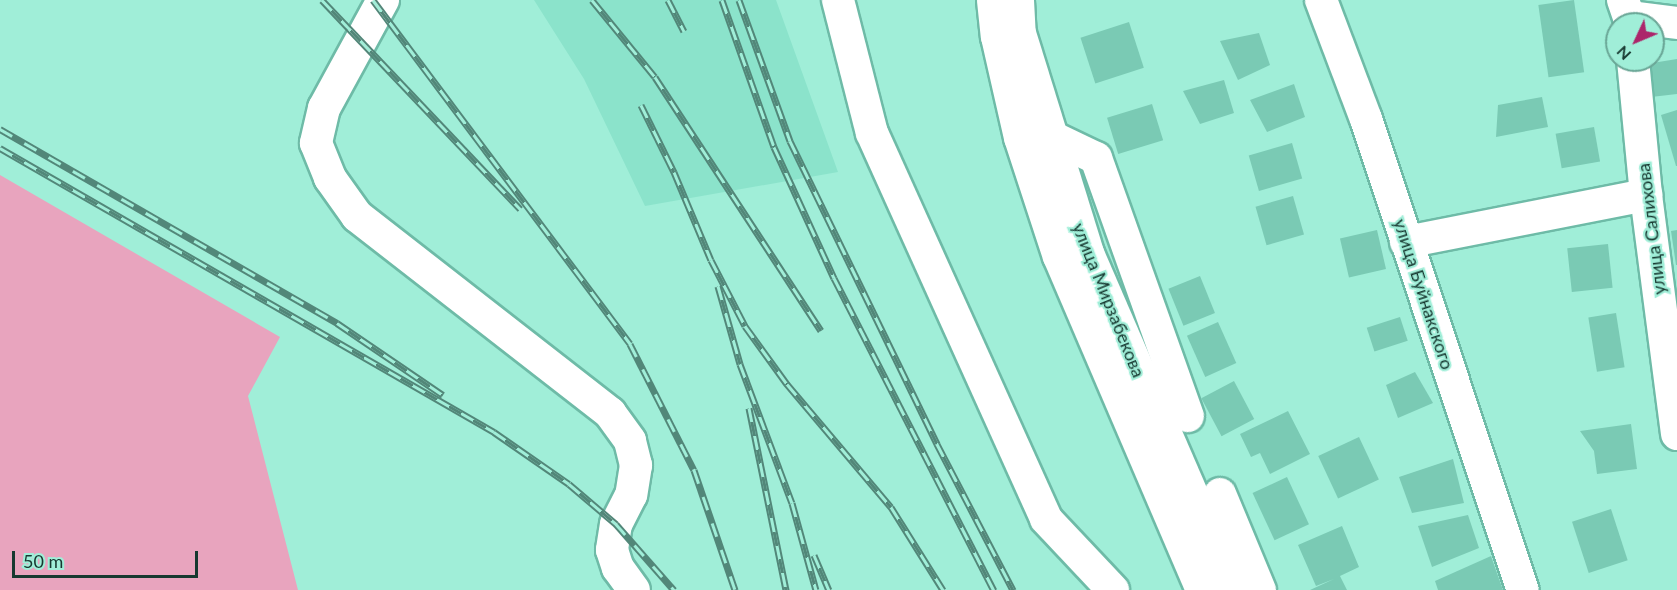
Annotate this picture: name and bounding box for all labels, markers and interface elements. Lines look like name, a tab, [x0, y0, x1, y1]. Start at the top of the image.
north arrow	[1605, 12, 1665, 72]
text: N	[1612, 42, 1634, 65]
street label: улица Салихова	[1632, 162, 1670, 296]
street label: улица Буйнакского	[1389, 216, 1459, 372]
street label: улица Мирзабекова	[1068, 220, 1150, 380]
scale bar	[15, 539, 201, 577]
text: 50 m	[23, 550, 63, 572]

